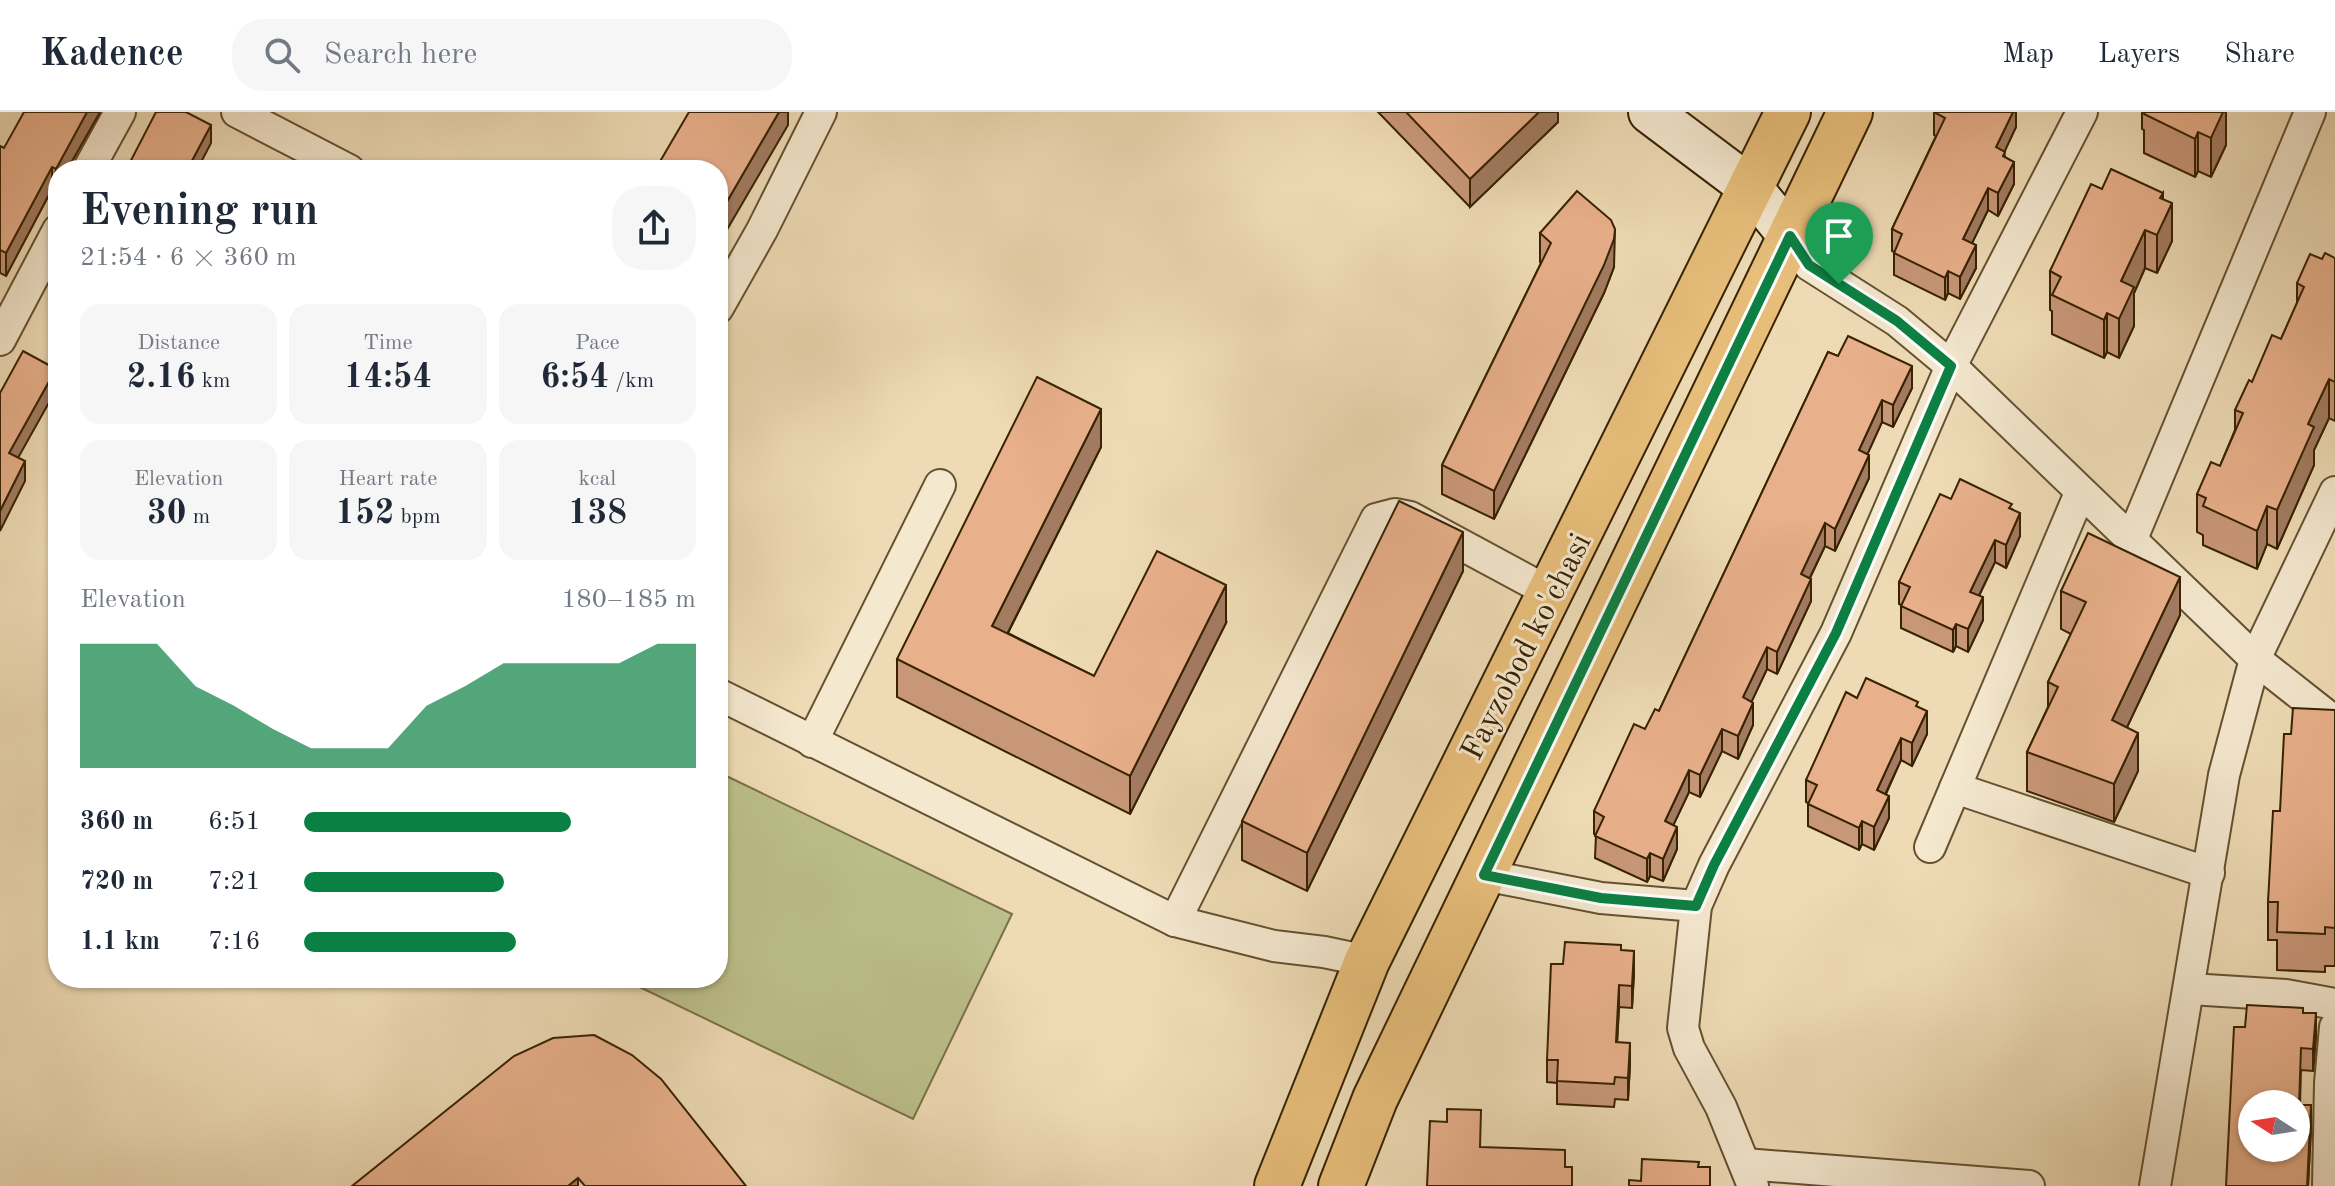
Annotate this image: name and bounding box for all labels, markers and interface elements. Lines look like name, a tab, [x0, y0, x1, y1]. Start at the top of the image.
search box	[232, 19, 792, 91]
icon: search	[260, 33, 304, 77]
text: Kadence	[40, 36, 184, 74]
text: Search here	[324, 40, 477, 70]
text: Map	[2002, 41, 2054, 69]
text: Layers	[2098, 41, 2180, 69]
text: Share	[2224, 41, 2295, 69]
button: share	[612, 186, 696, 270]
text: Evening run	[80, 190, 318, 234]
pin	[1805, 202, 1873, 284]
icon: arrive	[1817, 214, 1861, 258]
text: 21:54 · 6 × 360 m	[80, 245, 297, 271]
text: Distance	[137, 332, 220, 354]
text: Time	[363, 332, 413, 354]
text: Pace	[575, 332, 620, 354]
text: 2.16	[127, 361, 195, 395]
text: 14:54	[344, 361, 432, 395]
text: 6:54	[540, 361, 609, 395]
text: km	[195, 370, 231, 392]
text: /km	[609, 370, 654, 392]
text: Elevation	[134, 468, 223, 490]
text: Heart rate	[339, 468, 437, 490]
text: kcal	[578, 468, 616, 490]
text: 30	[147, 497, 187, 531]
text: 152	[335, 497, 394, 531]
text: 138	[568, 497, 627, 531]
text: m	[187, 506, 210, 528]
text: bpm	[394, 506, 441, 528]
street label: Fayzobod ko'chasi	[1457, 529, 1599, 766]
text: Elevation	[80, 587, 186, 613]
text: 180–185 m	[561, 587, 696, 613]
text: 360 m	[80, 809, 153, 835]
text: 6:51	[208, 809, 261, 835]
text: 720 m	[80, 869, 153, 895]
text: 7:21	[208, 869, 261, 895]
text: 1.1 km	[80, 929, 160, 955]
text: 7:16	[208, 929, 261, 955]
north arrow	[2238, 1090, 2310, 1162]
map controls	[2238, 1090, 2310, 1162]

